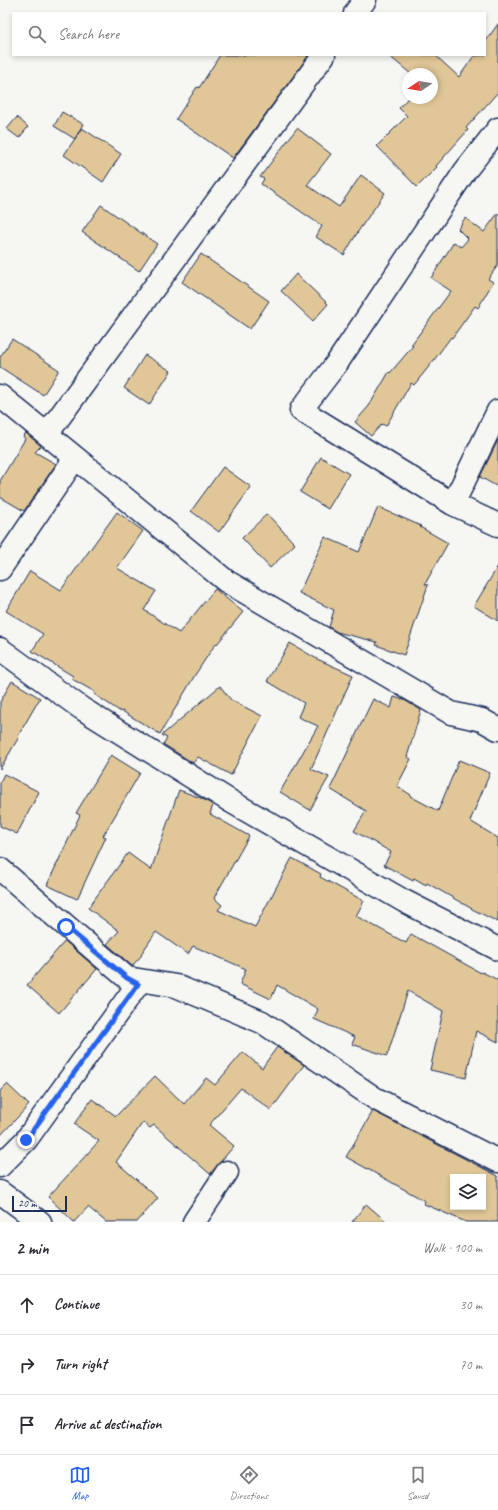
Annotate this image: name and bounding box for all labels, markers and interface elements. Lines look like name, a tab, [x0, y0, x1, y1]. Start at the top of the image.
search box	[12, 12, 486, 56]
icon: search	[26, 23, 48, 45]
text: Search here	[58, 25, 119, 44]
north arrow	[402, 68, 438, 104]
route start	[57, 918, 75, 936]
route end	[17, 1131, 35, 1149]
map controls	[450, 1174, 486, 1210]
button: layers	[450, 1174, 486, 1210]
scale bar	[12, 1194, 67, 1213]
text: 20 m	[18, 1196, 37, 1210]
text: 2 min	[16, 1238, 49, 1259]
text: Walk · 100 m	[423, 1240, 482, 1256]
icon: ahead	[16, 1294, 38, 1316]
text: Continue	[54, 1295, 99, 1314]
text: 30 m	[460, 1297, 482, 1313]
icon: right	[16, 1354, 38, 1376]
text: Turn right	[54, 1355, 107, 1374]
text: 70 m	[460, 1357, 482, 1373]
icon: arrive	[16, 1414, 38, 1436]
text: Arrive at destination	[54, 1415, 161, 1434]
tab: Map	[69, 1464, 91, 1502]
tab: Directions	[230, 1464, 268, 1502]
tab: Saved	[407, 1464, 429, 1502]

